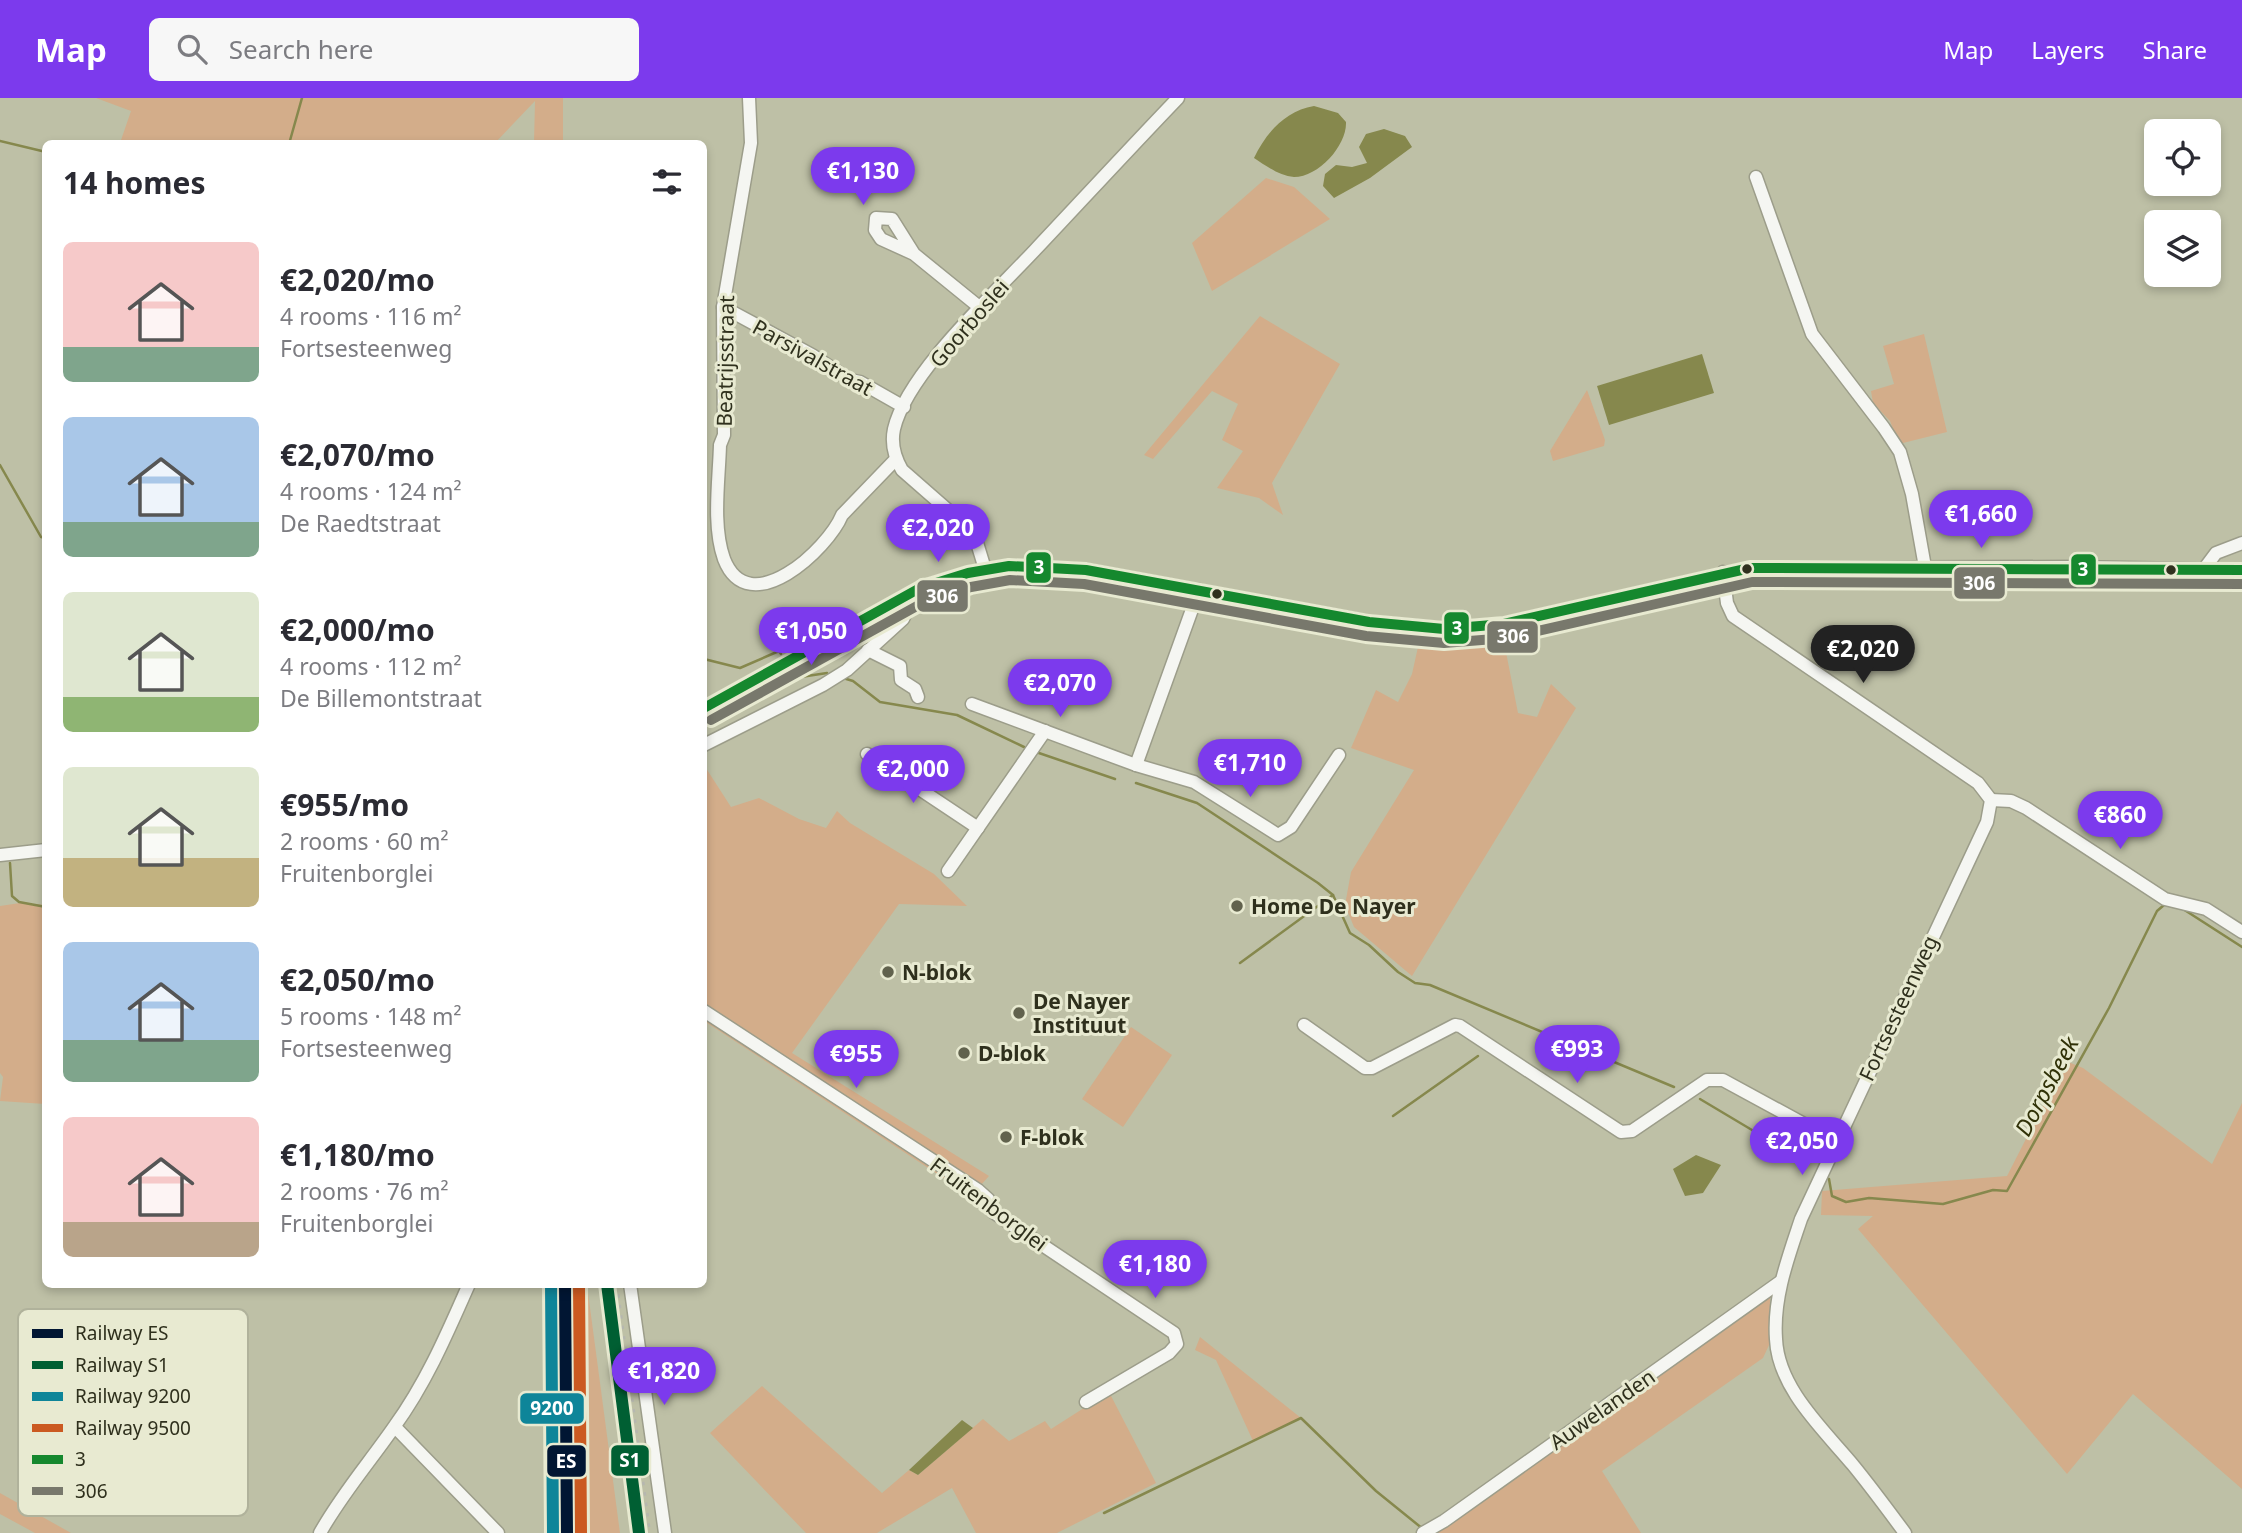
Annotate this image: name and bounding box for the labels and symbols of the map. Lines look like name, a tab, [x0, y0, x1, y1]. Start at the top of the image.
pin: €1,130	[806, 148, 920, 207]
street label: Goorboslei	[923, 273, 1015, 373]
street label: Beatrijsstraat	[710, 295, 740, 427]
street label: Parsivalstraat	[748, 312, 879, 402]
pin: €1,660	[1924, 490, 2038, 550]
pin: €2,020	[881, 504, 995, 564]
line badge: 3	[1025, 551, 1052, 584]
line badge: 3	[2070, 553, 2097, 586]
text: 3	[1034, 554, 1045, 580]
text: 3	[2078, 556, 2089, 582]
unlabelled marker	[1740, 562, 1754, 576]
unlabelled marker	[2164, 563, 2178, 577]
line badge: 306	[1953, 566, 2006, 600]
text: 306	[1963, 570, 1995, 596]
line badge: 306	[916, 579, 969, 613]
text: 306	[926, 583, 958, 609]
unlabelled marker	[1210, 587, 1224, 601]
pin: €1,050	[754, 608, 868, 667]
line badge: 3	[1443, 611, 1470, 645]
text: 3	[1452, 615, 1463, 641]
line badge: 306	[1486, 620, 1539, 654]
text: 306	[1497, 623, 1529, 649]
pin: €2,020	[1806, 626, 1920, 685]
pin: €2,070	[1003, 660, 1117, 719]
pin: €1,710	[1193, 740, 1307, 799]
pin: €2,000	[856, 746, 970, 805]
pin: €860	[2079, 792, 2161, 851]
place label: Home De Nayer	[1251, 892, 1416, 920]
marker: Home De Nayer	[1229, 898, 1245, 914]
street label: Fortsesteenweg	[1852, 931, 1944, 1085]
place label: N-blok	[902, 958, 972, 986]
marker: N-blok	[880, 964, 896, 980]
place label: De Nayer Instituut	[1033, 987, 1131, 1039]
marker: De Nayer Instituut	[1011, 1005, 1027, 1021]
pin: €993	[1536, 1026, 1618, 1085]
water label: Dorpsbeek	[2006, 1029, 2086, 1141]
pin: €955	[815, 1030, 897, 1090]
place label: D-blok	[978, 1039, 1047, 1067]
marker: D-blok	[956, 1045, 972, 1061]
pin: €2,050	[1745, 1118, 1859, 1177]
place label: F-blok	[1020, 1123, 1085, 1151]
marker: F-blok	[998, 1129, 1014, 1145]
street label: Fruitenborglei	[925, 1151, 1053, 1257]
pin: €1,180	[1098, 1240, 1212, 1300]
legend	[18, 1309, 248, 1516]
text: Railway ES	[75, 1320, 169, 1346]
pin: €1,820	[607, 1348, 721, 1407]
text: Railway S1	[75, 1352, 169, 1378]
street label: Auwelanden	[1544, 1362, 1660, 1456]
text: Railway 9200	[75, 1383, 191, 1409]
line badge: 9200	[519, 1392, 585, 1425]
text: 9200	[530, 1395, 574, 1421]
text: Railway 9500	[75, 1415, 191, 1441]
line badge: ES	[546, 1444, 587, 1478]
line badge: S1	[610, 1444, 650, 1477]
text: 3	[75, 1446, 86, 1472]
text: S1	[619, 1447, 641, 1473]
text: ES	[555, 1448, 577, 1474]
text: 306	[75, 1478, 108, 1504]

